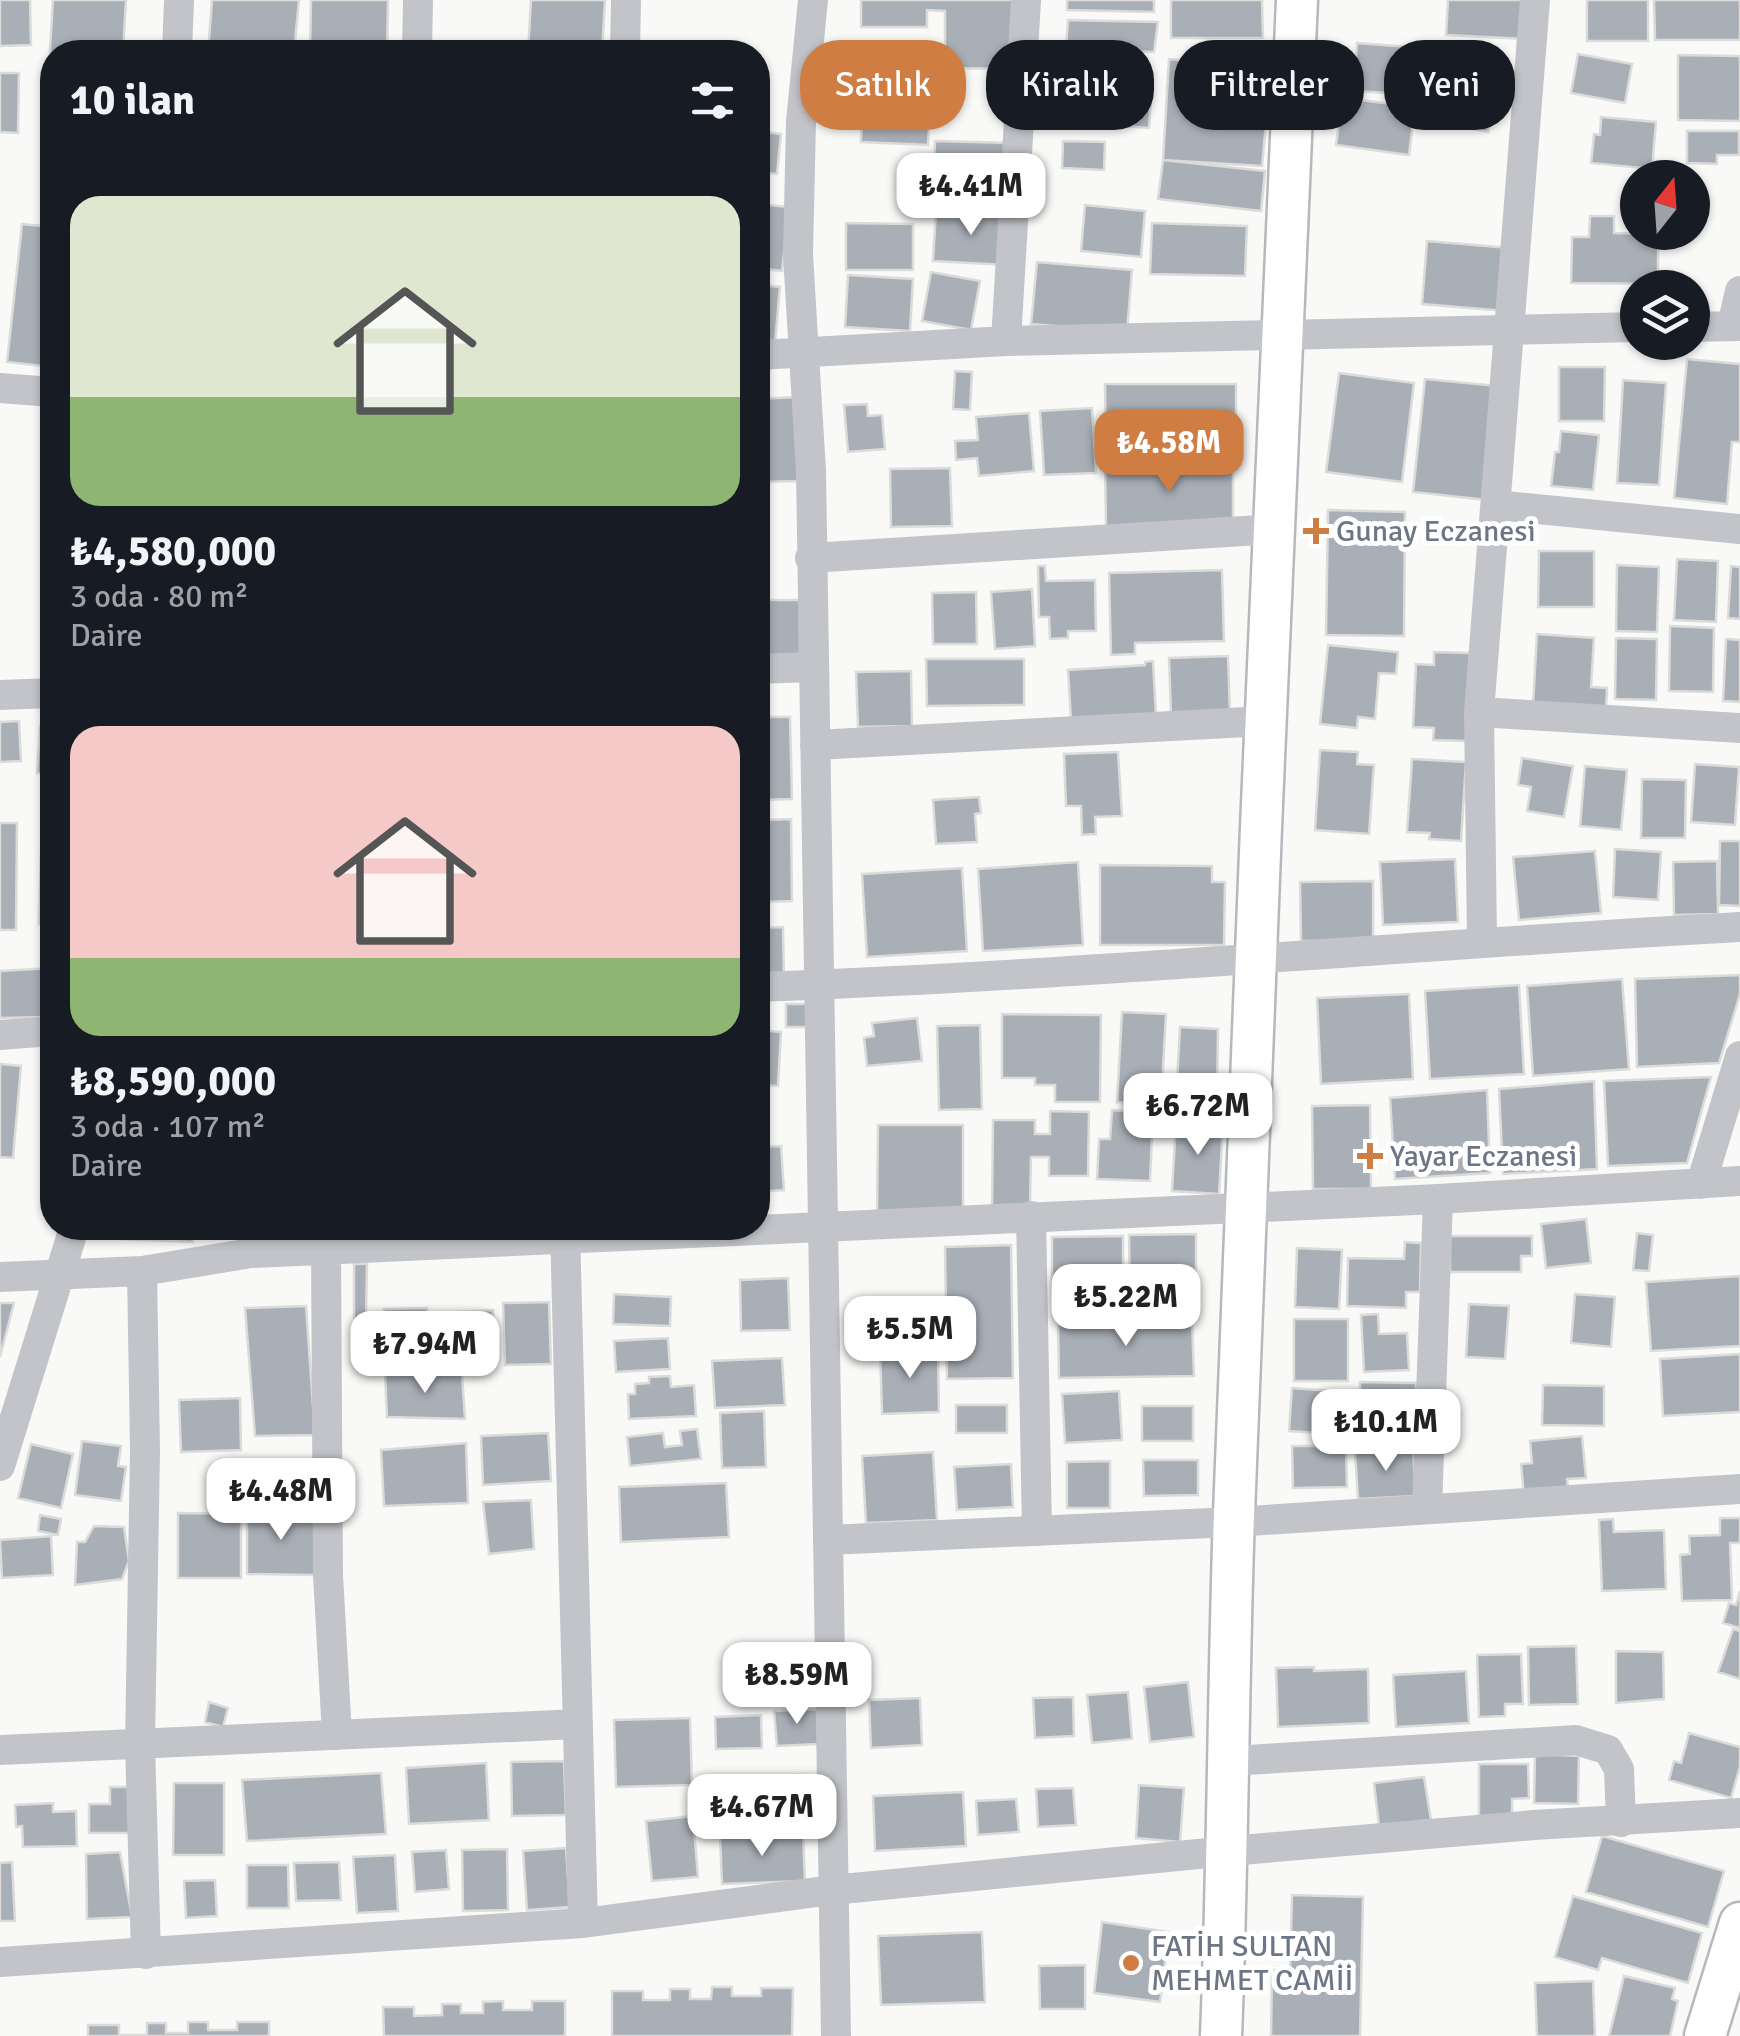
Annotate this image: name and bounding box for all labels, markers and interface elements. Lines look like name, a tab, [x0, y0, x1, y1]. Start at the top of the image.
chip: Satılık	[800, 40, 966, 130]
chip: Kiralık	[986, 40, 1154, 130]
chip: Filtreler	[1174, 40, 1364, 130]
chip: Yeni	[1384, 40, 1515, 130]
icon: filters	[685, 73, 740, 128]
text: 10 ilan	[70, 75, 195, 126]
pin: ₺4.41M	[890, 153, 1052, 238]
north arrow	[1620, 160, 1710, 250]
map controls	[1620, 160, 1710, 360]
text: ₺4.41M	[919, 166, 1023, 205]
icon: home	[315, 261, 495, 441]
button: layers	[1620, 270, 1710, 360]
pin: ₺4.58M	[1088, 410, 1250, 495]
text: ₺4.58M	[1117, 423, 1221, 462]
place label: Gunay Eczanesi	[1336, 513, 1536, 550]
marker: Gunay Eczanesi	[1305, 520, 1327, 542]
text: ₺4,580,000	[70, 526, 276, 577]
text: 3 oda · 80 m²	[70, 577, 249, 616]
text: Daire	[70, 616, 143, 655]
icon: home	[315, 791, 495, 971]
text: ₺8,590,000	[70, 1056, 276, 1107]
pin: ₺6.72M	[1117, 1073, 1279, 1158]
text: ₺6.72M	[1146, 1086, 1250, 1125]
text: 3 oda · 107 m²	[70, 1107, 266, 1146]
place label: Yayar Eczanesi	[1390, 1138, 1577, 1175]
marker: Yayar Eczanesi	[1359, 1145, 1381, 1167]
text: Daire	[70, 1146, 143, 1185]
pin: ₺5.22M	[1045, 1264, 1207, 1349]
text: ₺5.22M	[1074, 1277, 1178, 1316]
pin: ₺5.5M	[840, 1296, 980, 1381]
text: ₺5.5M	[866, 1309, 954, 1348]
pin: ₺7.94M	[344, 1311, 506, 1396]
text: ₺7.94M	[373, 1324, 477, 1363]
pin: ₺10.1M	[1305, 1389, 1467, 1474]
text: ₺10.1M	[1334, 1402, 1438, 1441]
pin: ₺4.48M	[200, 1458, 362, 1543]
text: ₺4.48M	[229, 1471, 333, 1510]
pin: ₺8.59M	[716, 1642, 878, 1727]
text: ₺8.59M	[745, 1655, 849, 1694]
pin: ₺4.67M	[681, 1774, 843, 1859]
text: ₺4.67M	[710, 1787, 814, 1826]
place label: FATİH SULTAN MEHMET CAMİİ	[1151, 1928, 1353, 1999]
marker: FATİH SULTAN MEHMET CAMİİ	[1120, 1952, 1142, 1974]

